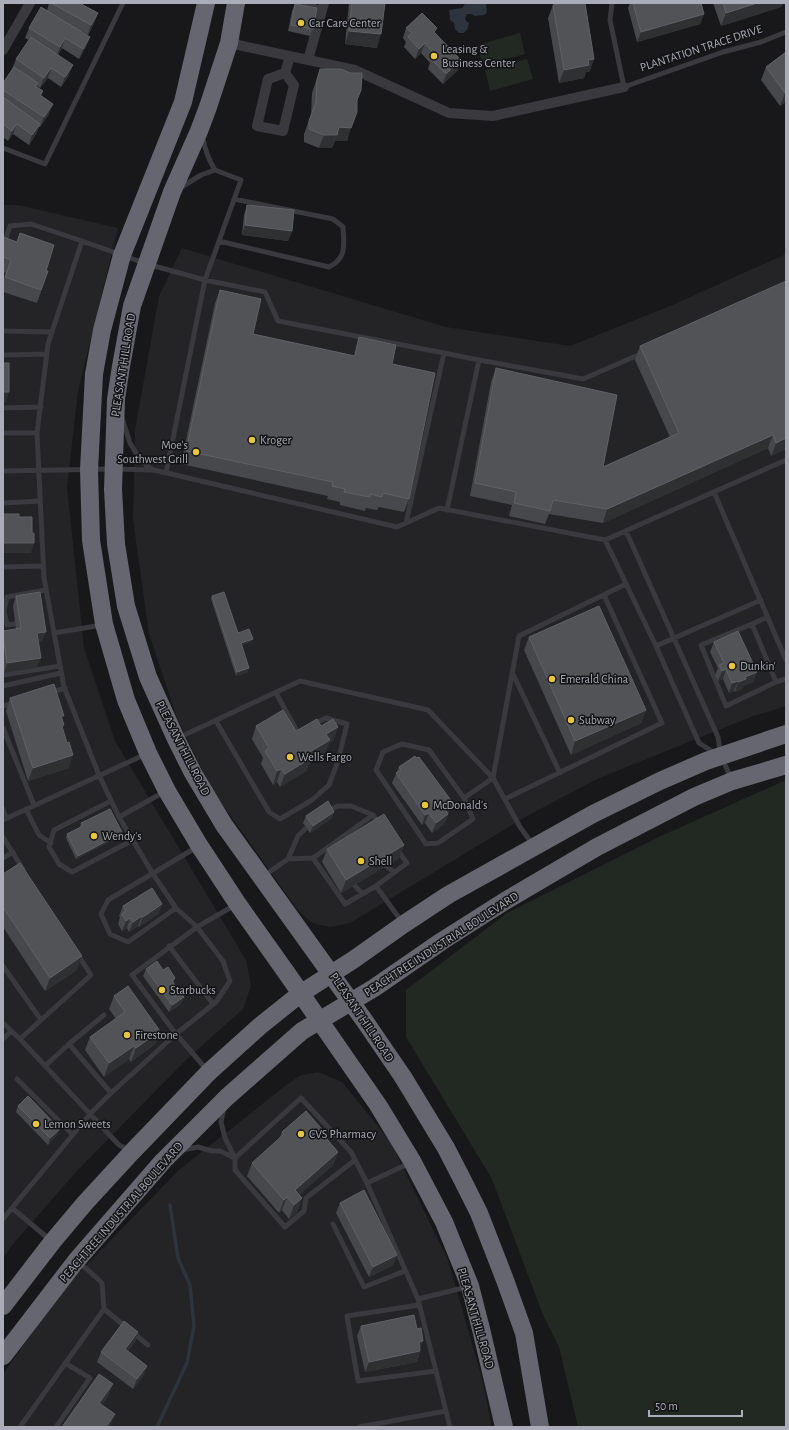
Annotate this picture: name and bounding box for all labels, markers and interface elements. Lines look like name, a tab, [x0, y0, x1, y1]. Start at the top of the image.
place label: Car Care Center	[309, 17, 380, 29]
marker: Car Care Center	[296, 18, 306, 28]
street label: PLANTATION TRACE DRIVE	[638, 23, 764, 73]
place label: Leasing & Business Center	[442, 43, 515, 69]
marker: Leasing & Business Center	[429, 51, 439, 61]
street label: PLEASANT HILL ROAD	[109, 312, 137, 418]
place label: Kroger	[260, 434, 292, 446]
marker: Kroger	[247, 435, 257, 445]
place label: Moe's Southwest Grill	[117, 439, 188, 465]
marker: Moe's Southwest Grill	[191, 447, 201, 457]
place label: Dunkin'	[740, 660, 776, 672]
marker: Dunkin'	[727, 661, 737, 671]
place label: Emerald China	[560, 673, 629, 685]
marker: Emerald China	[547, 674, 557, 684]
street label: PLEASANT HILL ROAD	[154, 699, 212, 798]
place label: Subway	[579, 714, 615, 727]
marker: Subway	[566, 715, 576, 725]
place label: Wells Fargo	[298, 751, 352, 763]
marker: Wells Fargo	[285, 752, 295, 762]
place label: McDonald's	[433, 799, 487, 811]
marker: McDonald's	[420, 800, 430, 810]
place label: Wendy's	[102, 830, 142, 843]
marker: Wendy's	[89, 831, 99, 841]
place label: Shell	[369, 855, 392, 867]
marker: Shell	[356, 856, 366, 866]
street label: PEACHTREE INDUSTRIAL BOULEVARD	[362, 889, 520, 998]
street label: PLEASANT HILL ROAD	[328, 970, 396, 1064]
place label: Starbucks	[170, 984, 216, 996]
marker: Starbucks	[157, 985, 167, 995]
place label: Firestone	[135, 1029, 178, 1041]
marker: Firestone	[122, 1030, 132, 1040]
place label: Lemon Sweets	[44, 1118, 111, 1130]
marker: Lemon Sweets	[31, 1119, 41, 1129]
place label: CVS Pharmacy	[309, 1128, 376, 1141]
marker: CVS Pharmacy	[296, 1129, 306, 1139]
street label: PEACHTREE INDUSTRIAL BOULEVARD	[57, 1140, 185, 1284]
street label: PLEASANT HILL ROAD	[456, 1266, 496, 1370]
scale bar	[649, 1392, 742, 1418]
text: 50 m	[655, 1400, 678, 1412]

